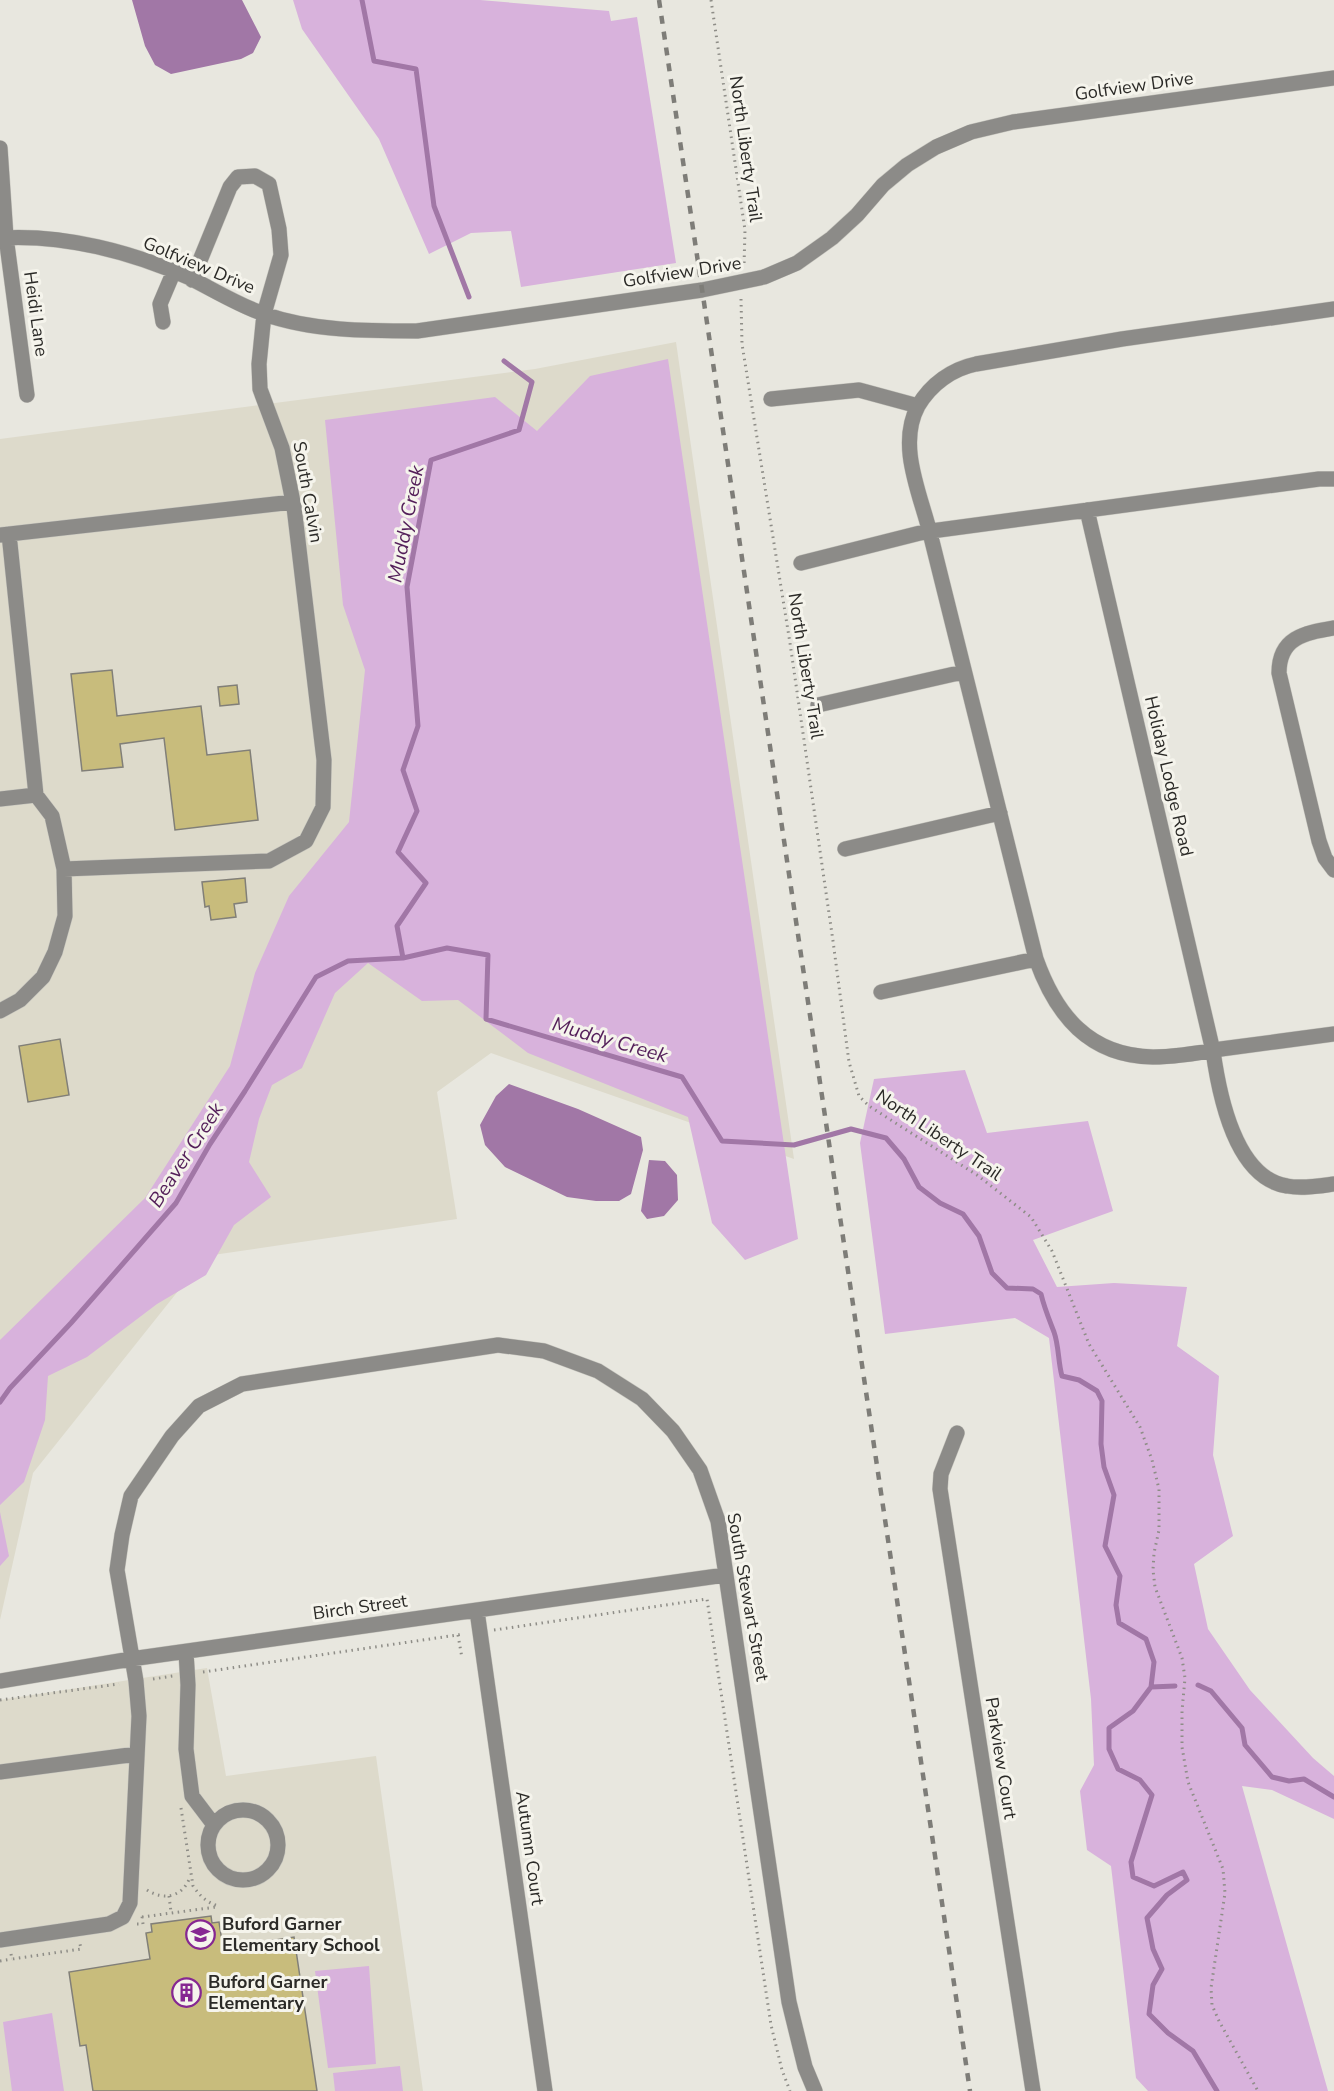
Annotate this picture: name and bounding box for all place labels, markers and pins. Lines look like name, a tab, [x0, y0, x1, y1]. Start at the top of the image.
place label: Buford Garner Elementary School	[222, 1912, 380, 1957]
school or university icon: Buford Garner Elementary School	[185, 1918, 217, 1950]
place label: Buford Garner Elementary	[208, 1970, 328, 2015]
building icon: Buford Garner Elementary	[171, 1976, 203, 2008]

